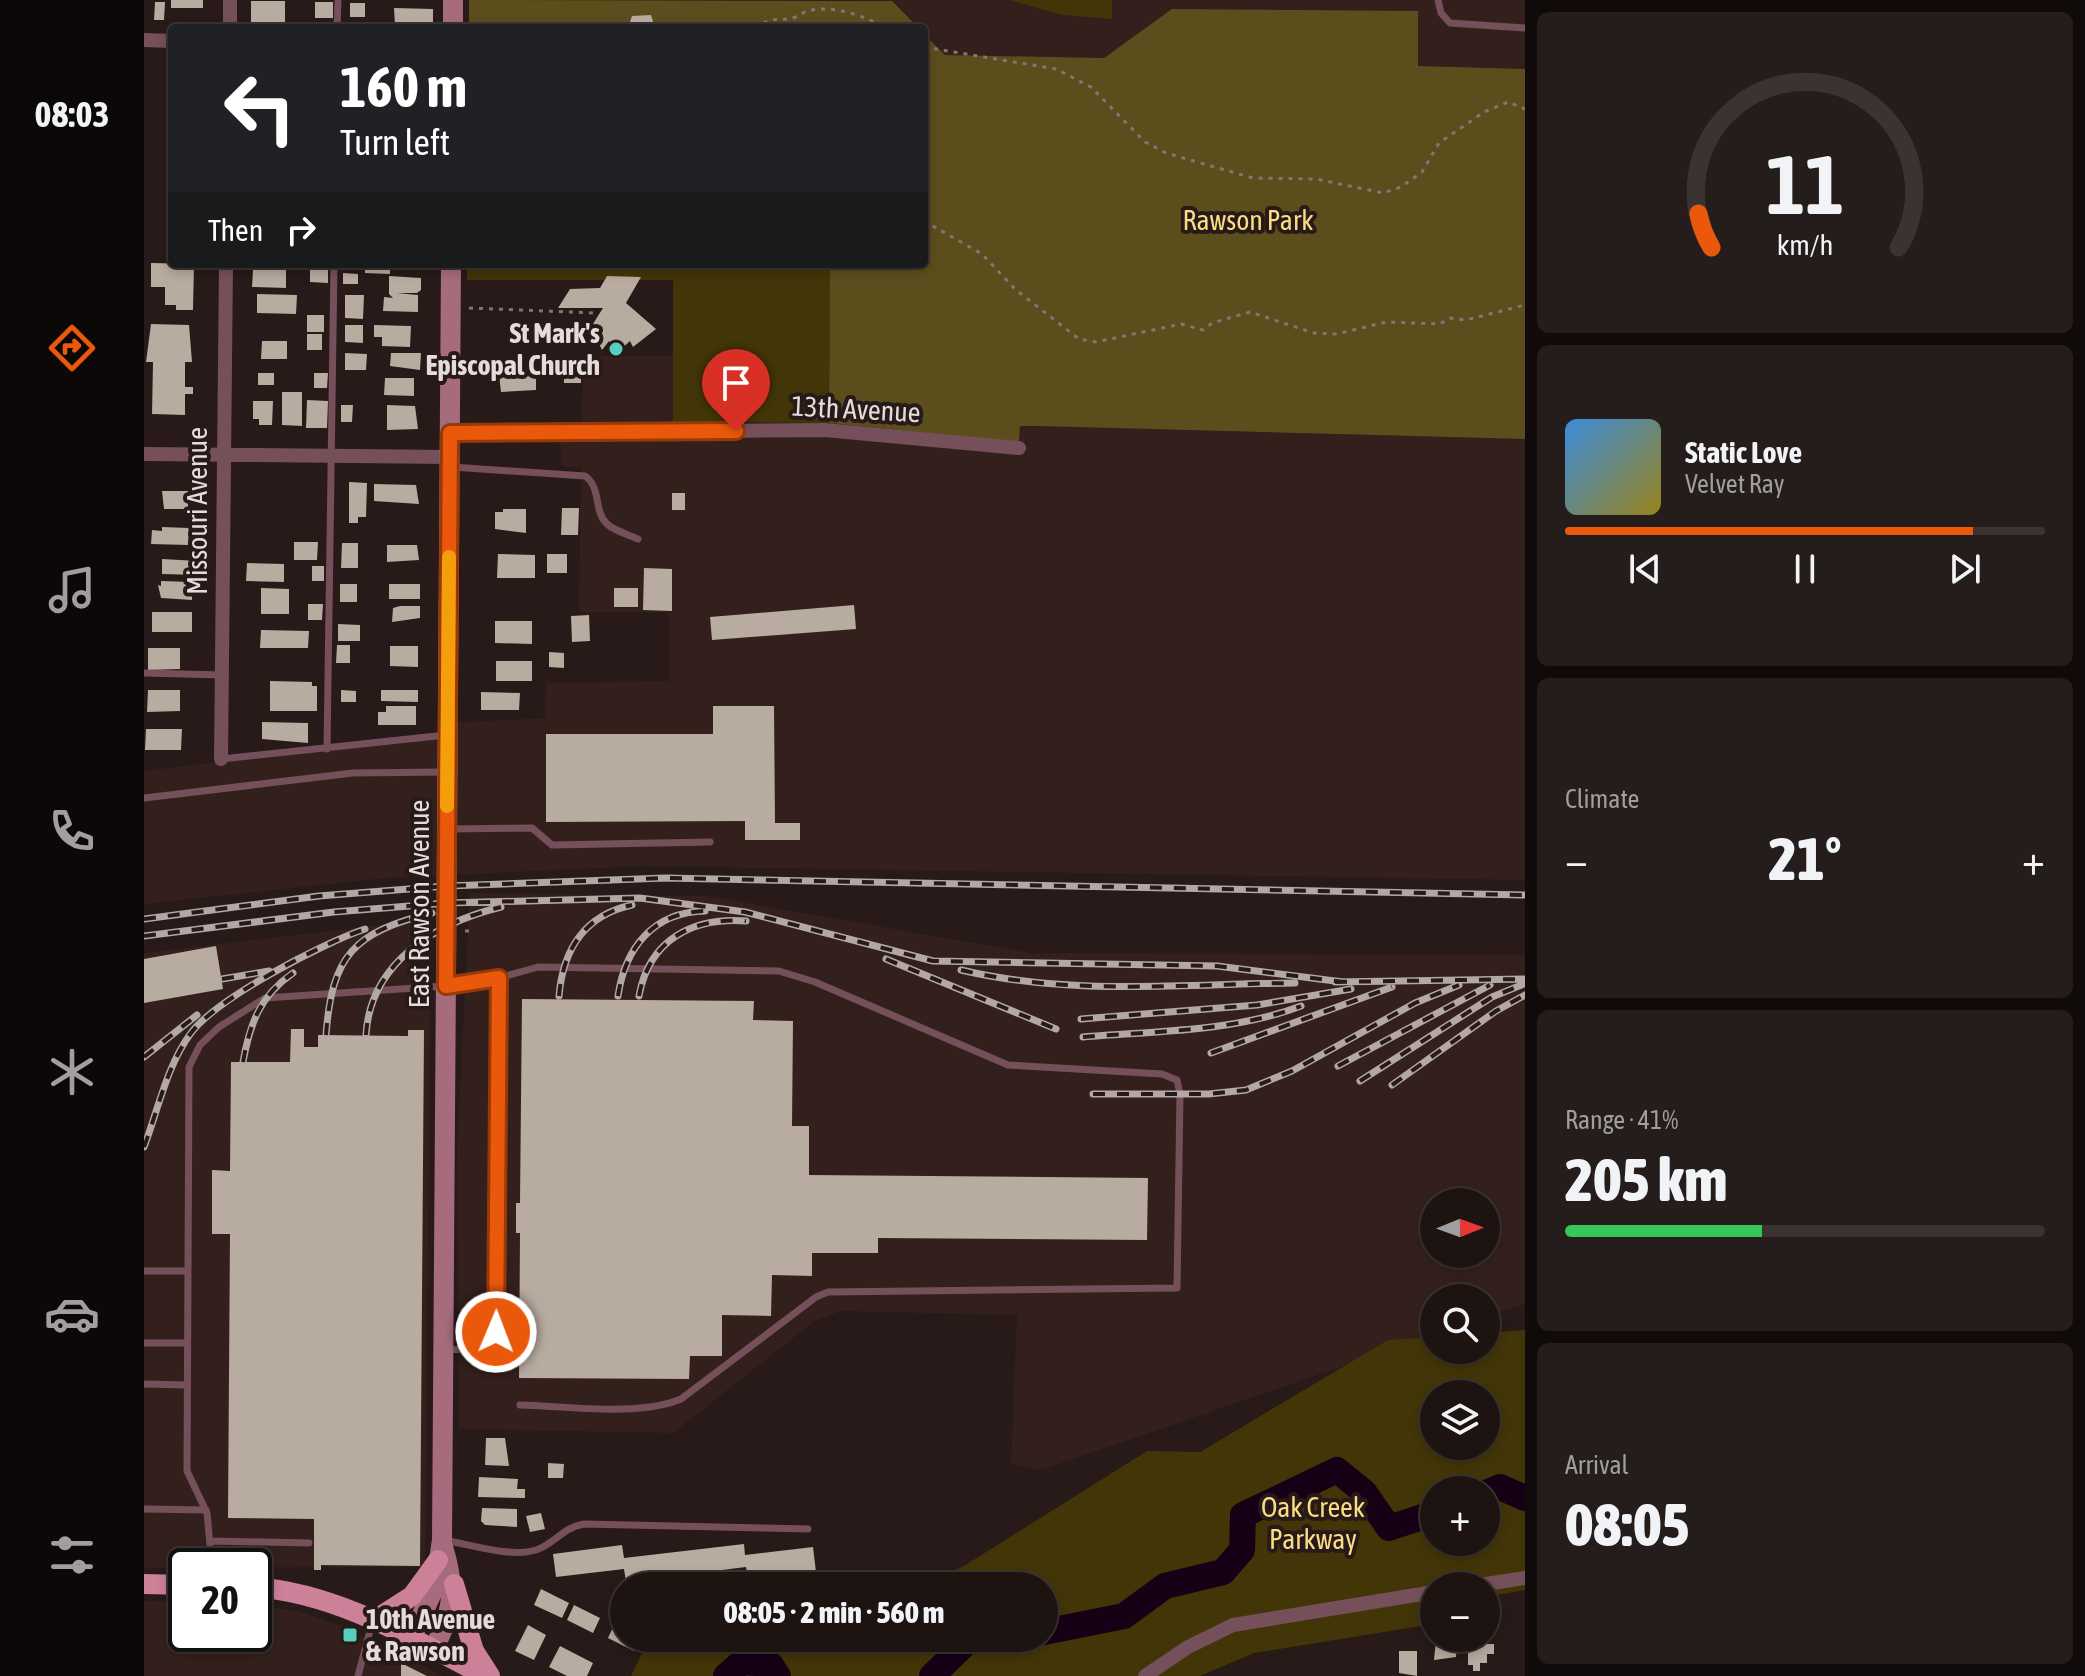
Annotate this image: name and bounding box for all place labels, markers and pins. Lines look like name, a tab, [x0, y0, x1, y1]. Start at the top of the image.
place label: St Mark's Episcopal Church	[426, 317, 600, 381]
marker: St Mark's Episcopal Church	[607, 340, 625, 358]
pin	[702, 349, 770, 431]
place label: 10th Avenue & Rawson	[366, 1603, 495, 1667]
marker: 10th Avenue & Rawson	[341, 1626, 359, 1644]

